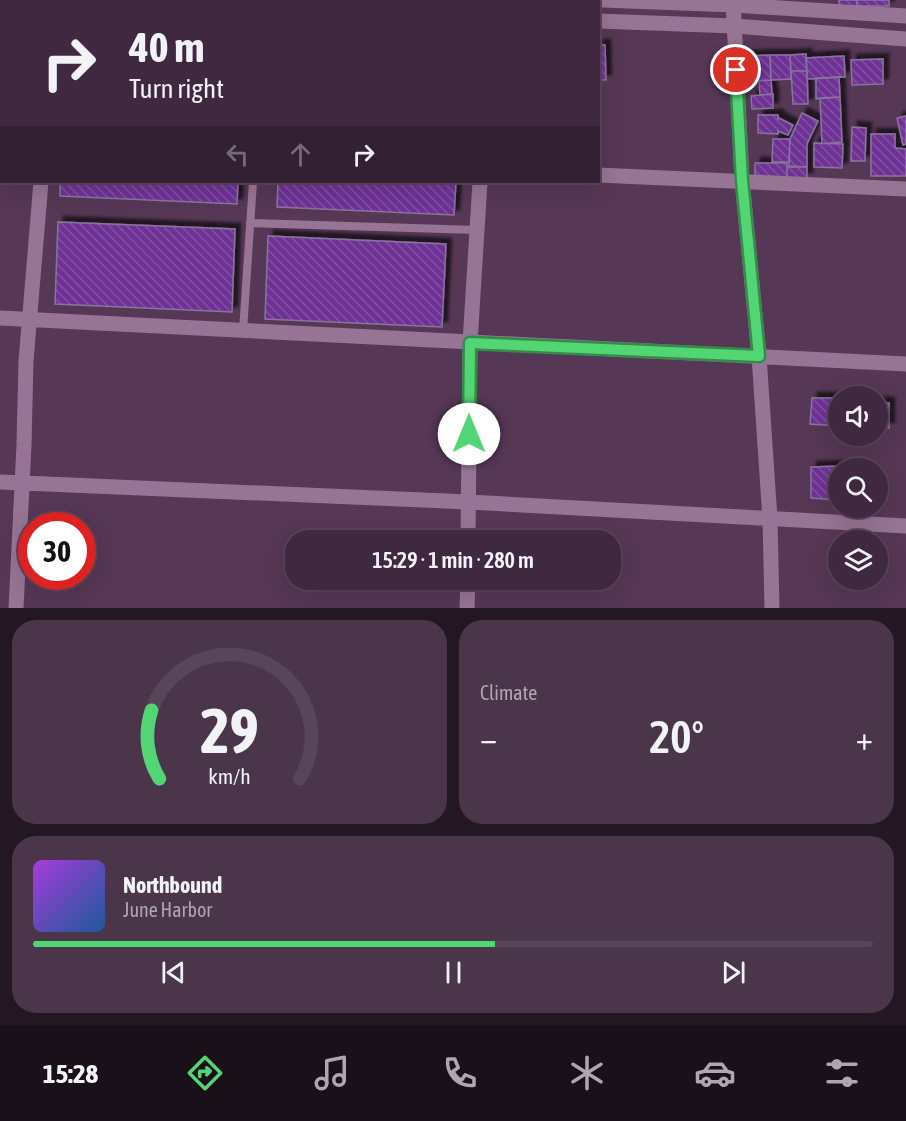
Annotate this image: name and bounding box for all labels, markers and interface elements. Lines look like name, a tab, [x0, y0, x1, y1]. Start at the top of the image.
text: 40 m	[129, 23, 204, 71]
icon: right	[30, 24, 108, 102]
pin	[710, 44, 761, 95]
icon: arrive	[719, 53, 752, 86]
text: Turn right	[129, 73, 224, 104]
icon: left	[221, 138, 254, 171]
icon: ahead	[284, 138, 317, 171]
icon: right	[347, 138, 380, 171]
map controls	[828, 386, 888, 590]
button: sound	[828, 386, 888, 446]
position arrow	[437, 402, 501, 466]
button: search	[828, 458, 888, 518]
speed limit sign: 30	[18, 512, 96, 590]
button: layers	[828, 530, 888, 590]
text: 15:29 · 1 min · 280 m	[372, 547, 534, 573]
text: Climate	[480, 681, 537, 704]
text: 29	[200, 695, 259, 766]
text: 20°	[649, 711, 704, 763]
text: −	[480, 719, 497, 757]
text: +	[856, 719, 873, 757]
text: km/h	[208, 764, 251, 789]
text: Northbound	[123, 872, 222, 898]
text: June Harbor	[123, 898, 212, 921]
icon: previous	[157, 956, 190, 989]
icon: pause	[437, 956, 470, 989]
icon: next	[717, 956, 750, 989]
icon: directions	[184, 1052, 226, 1094]
icon: music	[311, 1052, 353, 1094]
icon: phone	[439, 1052, 481, 1094]
icon: climate	[566, 1052, 608, 1094]
icon: car	[694, 1052, 736, 1094]
icon: filters	[821, 1052, 863, 1094]
text: 15:28	[43, 1058, 98, 1089]

